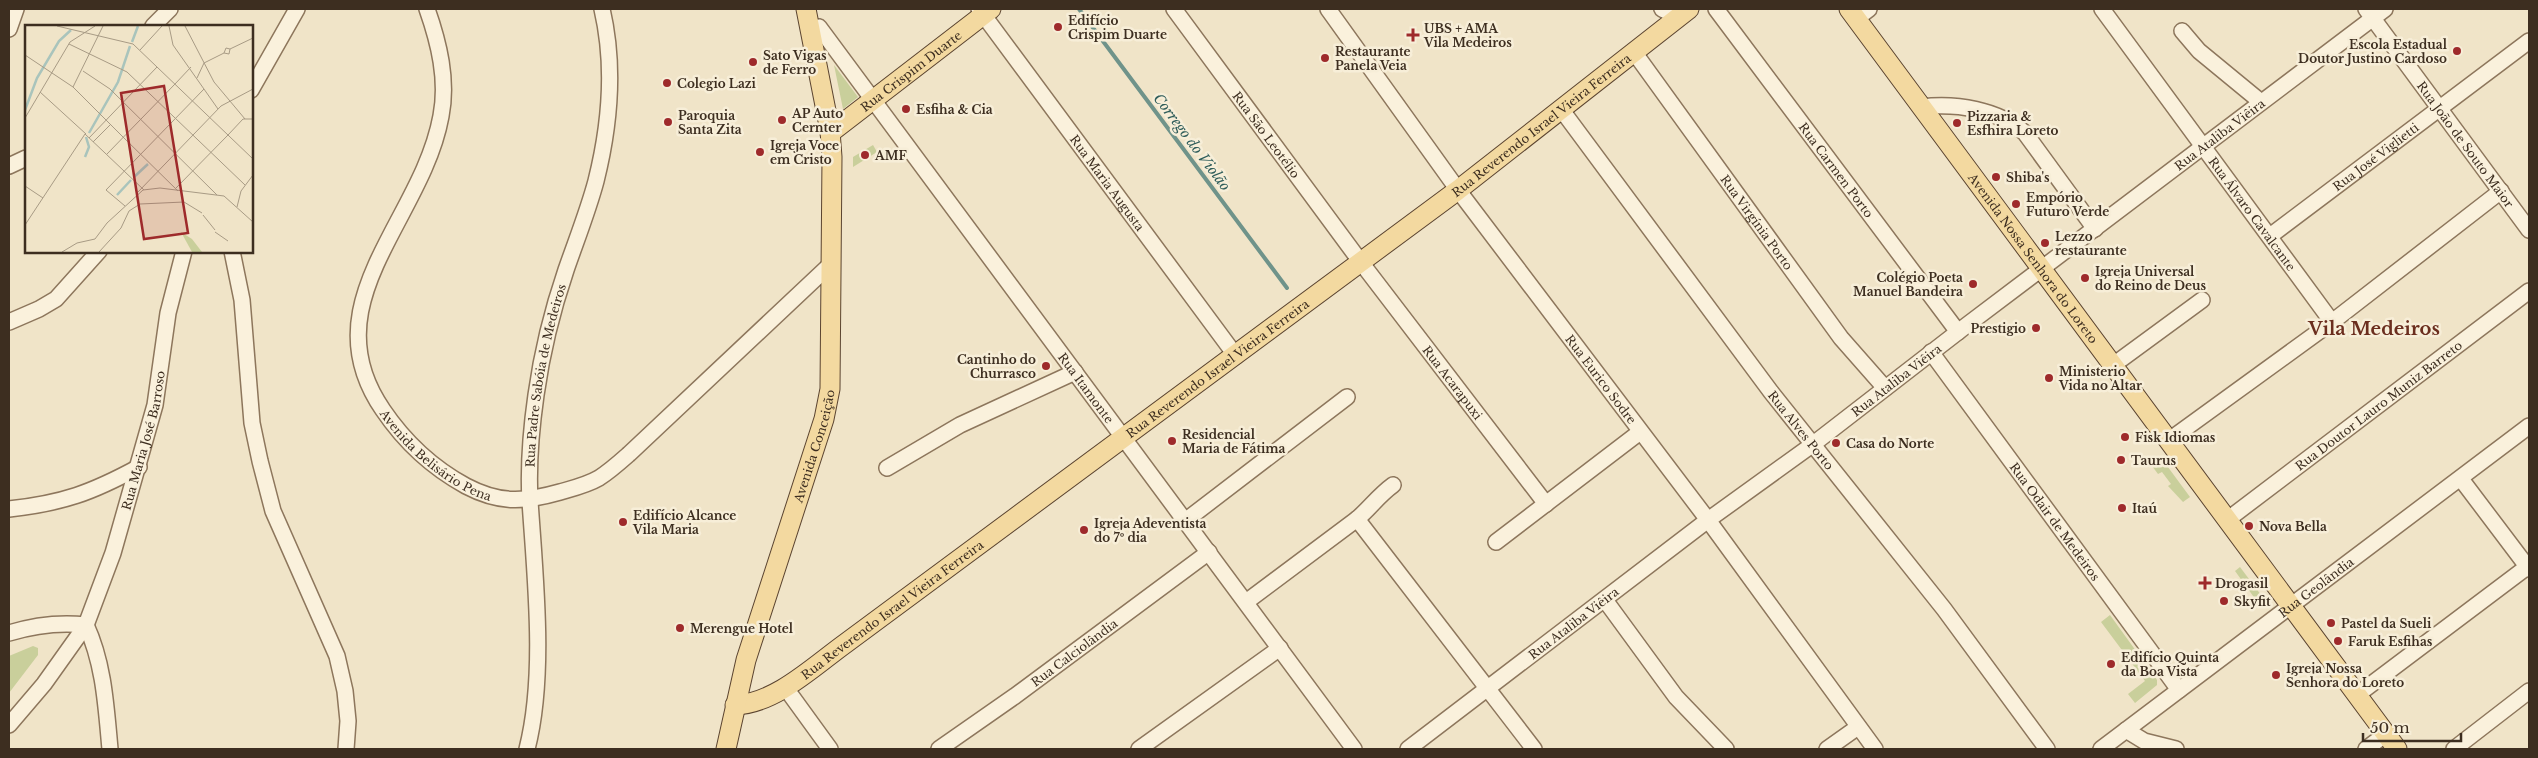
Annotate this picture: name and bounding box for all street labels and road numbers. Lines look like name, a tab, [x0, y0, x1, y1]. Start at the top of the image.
street label: Rua Crispim Duarte	[857, 27, 964, 114]
street label: Rua Reverendo Israel Vieira Ferreira	[1448, 50, 1634, 200]
street label: Rua João de Souto Maior	[2414, 78, 2517, 210]
street label: Rua São Leotélio	[1230, 88, 1304, 181]
street label: Rua Ataliba Viêira	[2171, 95, 2268, 173]
street label: Rua Carmen Porto	[1796, 119, 1877, 220]
street label: Rua José Viglietti	[2330, 119, 2421, 194]
street label: Rua Maria Augusta	[1067, 132, 1148, 234]
street label: Rua Álvaro Cavalcante	[2206, 154, 2299, 274]
street label: Avenida Nossa Senhora do Loreto	[1965, 169, 2101, 346]
street label: Rua Virgínia Porto	[1718, 172, 1797, 273]
street label: Rua Padre Sabóia de Medeiros	[522, 282, 568, 468]
street label: Rua Reverendo Israel Vieira Ferreira	[1123, 295, 1312, 441]
street label: Rua Eurico Sodre	[1563, 331, 1640, 427]
street label: Rua Doutor Lauro Muniz Barreto	[2292, 337, 2465, 473]
street label: Rua Ataliba Viêira	[1848, 340, 1944, 419]
street label: Rua Acarapuxi	[1420, 342, 1486, 422]
street label: Rua Itamonte	[1055, 350, 1117, 426]
street label: Rua Maria José Barroso	[118, 369, 167, 512]
street label: Rua Alves Porto	[1765, 387, 1837, 473]
street label: Avenida Conceição	[790, 388, 837, 505]
street label: Avenida Belisário Pena	[377, 405, 494, 504]
street label: Rua Odair de Medeiros	[2007, 459, 2103, 583]
street label: Rua Reverendo Israel Vieira Ferreira	[798, 536, 986, 682]
street label: Rua Geolândia	[2275, 554, 2357, 620]
street label: Rua Ataliba Viêira	[1525, 583, 1622, 662]
street label: Rua Calciolândia	[1028, 615, 1120, 689]

